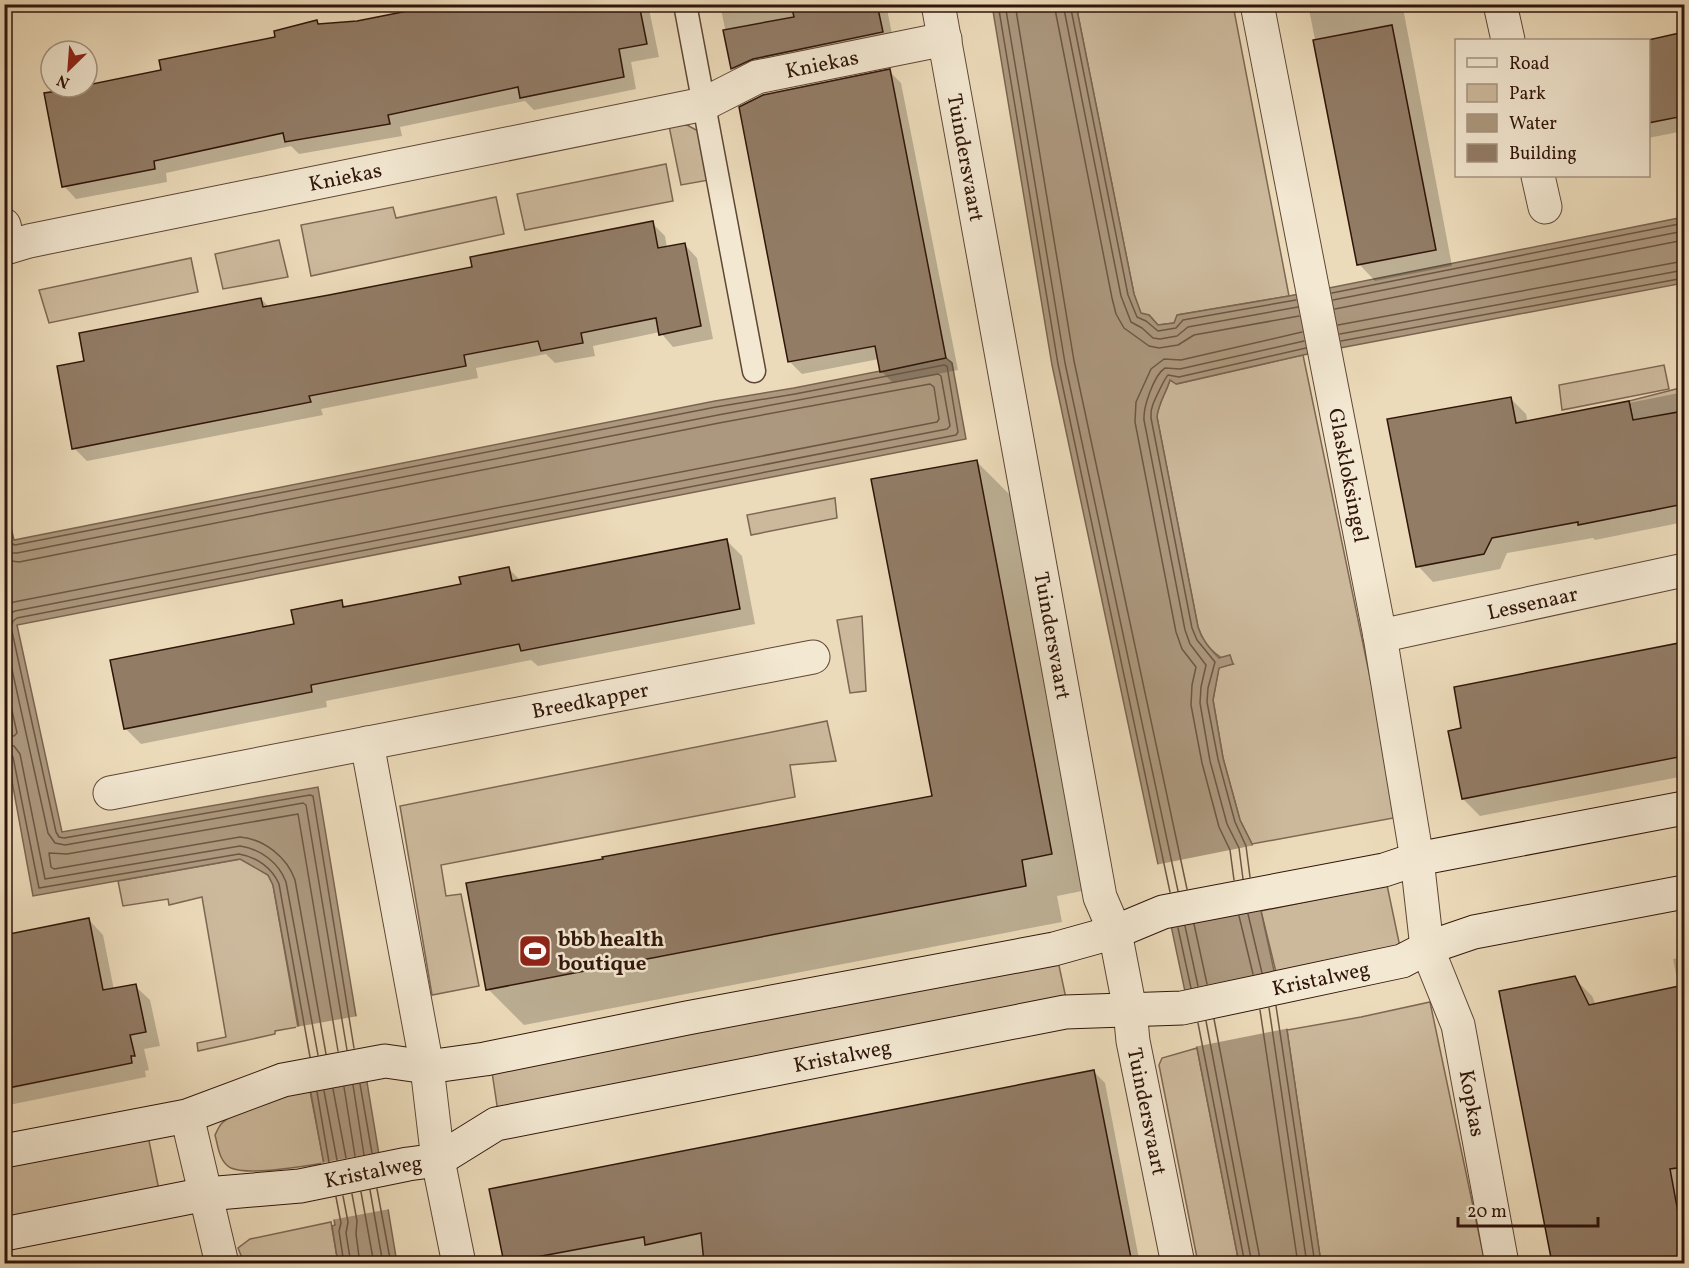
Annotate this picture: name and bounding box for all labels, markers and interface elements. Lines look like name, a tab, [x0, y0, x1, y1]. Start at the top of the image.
north arrow	[39, 39, 99, 99]
legend	[1455, 39, 1650, 177]
street label: Kniekas	[783, 44, 861, 87]
text: Road	[1509, 52, 1550, 77]
text: N	[53, 68, 73, 93]
text: Park	[1509, 82, 1546, 107]
street label: Tuindersvaart	[939, 92, 990, 224]
text: Water	[1509, 112, 1557, 137]
text: Building	[1509, 142, 1577, 167]
street label: Kniekas	[306, 157, 385, 200]
street label: Glaskloksingel	[1320, 406, 1374, 545]
street label: Tuindersvaart	[1025, 570, 1077, 702]
street label: Lessenaar	[1485, 580, 1581, 628]
street label: Breedkapper	[529, 676, 651, 727]
place label: bbb health boutique	[558, 926, 664, 979]
sports icon: bbb health boutique	[517, 933, 553, 969]
street label: Kristalweg	[1270, 955, 1373, 1004]
street label: Kristalweg	[791, 1033, 894, 1081]
street label: Tuindersvaart	[1119, 1045, 1173, 1178]
street label: Kopkas	[1451, 1068, 1491, 1139]
street label: Kristalweg	[322, 1149, 424, 1197]
scale bar	[1458, 1190, 1598, 1228]
text: 20 m	[1467, 1200, 1507, 1225]

